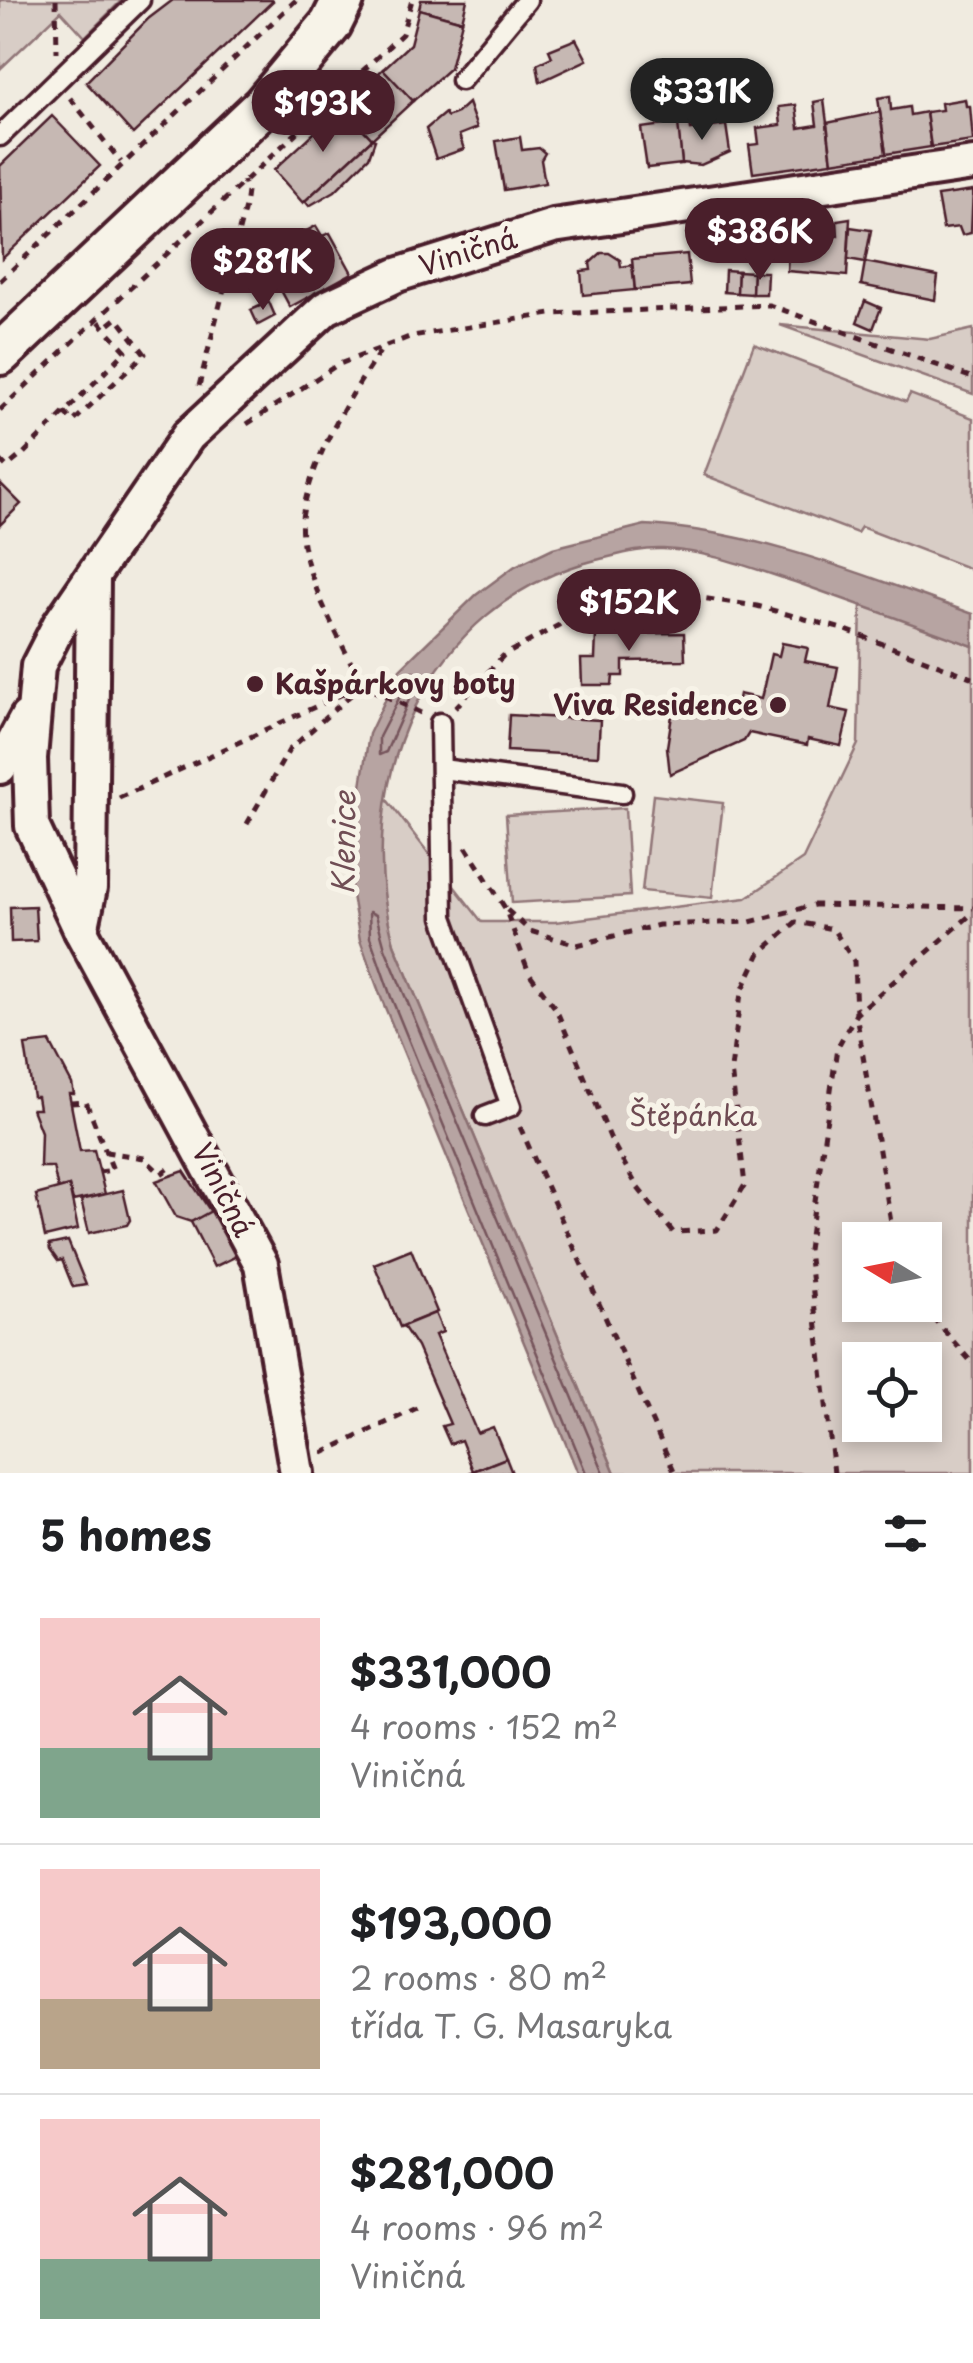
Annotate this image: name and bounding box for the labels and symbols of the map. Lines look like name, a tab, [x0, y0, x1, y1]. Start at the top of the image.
pin: $331K	[632, 58, 772, 143]
pin: $193K	[253, 70, 393, 155]
pin: $386K	[690, 198, 830, 283]
street label: Viničná	[413, 215, 522, 286]
pin: $281K	[193, 228, 333, 313]
pin: $152K	[559, 569, 699, 654]
place label: Kašpárkovy boty	[275, 661, 515, 704]
marker: Kašpárkovy boty	[244, 673, 266, 695]
place label: Viva Residence	[553, 682, 758, 725]
marker: Viva Residence	[767, 694, 789, 716]
water label: Klenice	[319, 789, 366, 895]
park label: Štěpánka	[629, 1093, 757, 1136]
street label: Viničná	[182, 1135, 267, 1244]
north arrow	[842, 1222, 942, 1322]

